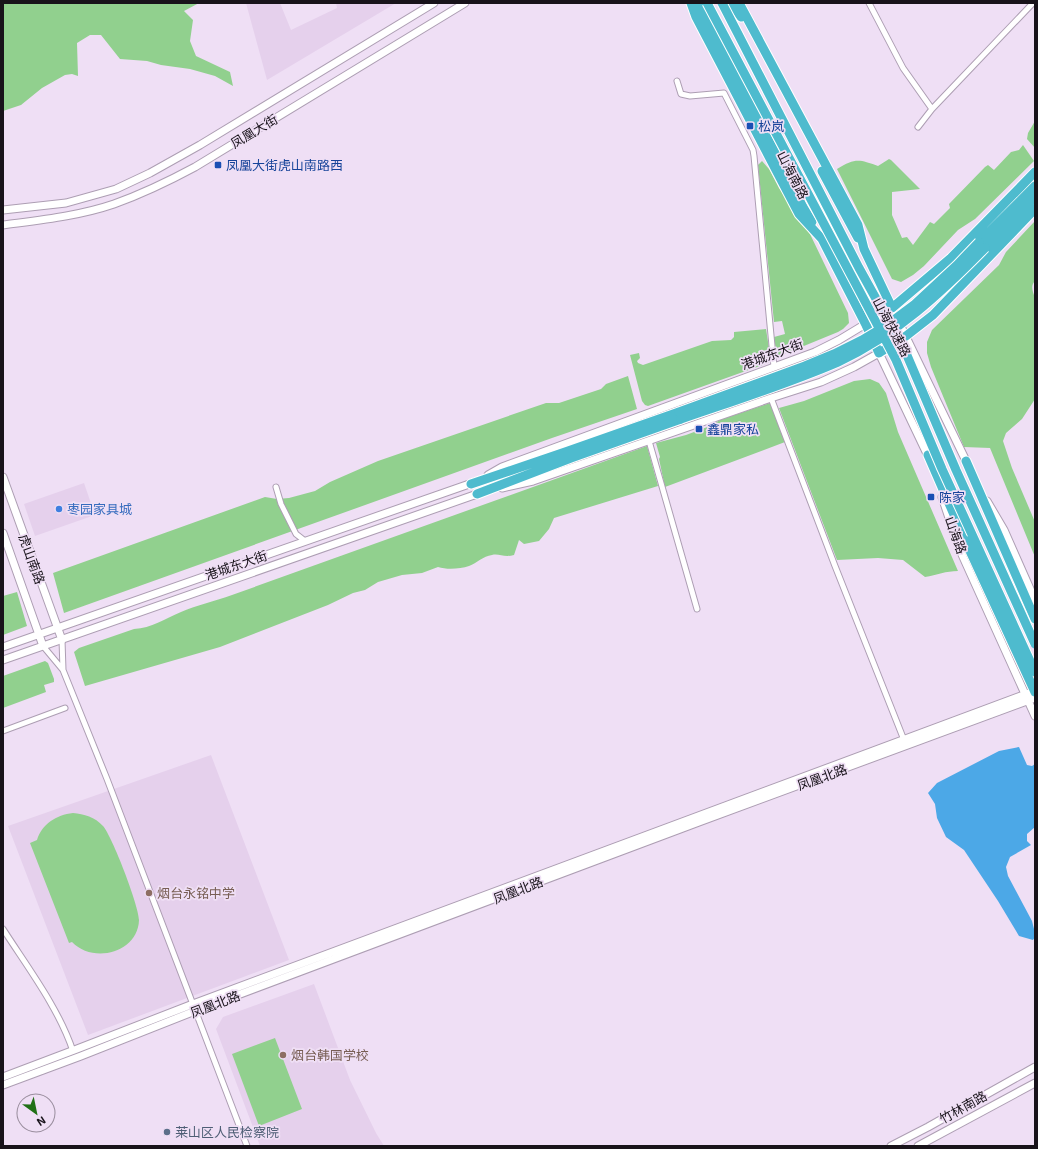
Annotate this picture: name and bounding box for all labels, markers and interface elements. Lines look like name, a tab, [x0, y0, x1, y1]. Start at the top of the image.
street label: 凤凰大街	[228, 111, 280, 151]
place label: 松岚	[758, 118, 784, 134]
marker: 松岚	[745, 121, 755, 131]
street label: 山海南路	[774, 148, 812, 202]
place label: 凤凰大街虎山南路西	[226, 157, 343, 173]
marker: 凤凰大街虎山南路西	[213, 160, 223, 170]
street label: 山海快速路	[870, 295, 914, 359]
street label: 港城东大街	[739, 335, 805, 373]
place label: 鑫鼎家私	[707, 421, 759, 437]
marker: 鑫鼎家私	[694, 424, 704, 434]
place label: 陈家	[939, 489, 965, 505]
marker: 陈家	[926, 492, 936, 502]
place label: 枣园家具城	[67, 501, 132, 517]
marker: 枣园家具城	[54, 504, 64, 514]
street label: 山海路	[942, 514, 970, 556]
street label: 虎山南路	[16, 532, 48, 586]
street label: 港城东大街	[203, 547, 269, 583]
street label: 凤凰北路	[795, 761, 849, 793]
street label: 凤凰北路	[491, 873, 545, 907]
place label: 烟台永铭中学	[157, 885, 235, 901]
marker: 烟台永铭中学	[144, 888, 154, 898]
street label: 凤凰北路	[188, 987, 242, 1021]
place label: 烟台韩国学校	[291, 1047, 369, 1063]
marker: 烟台韩国学校	[278, 1050, 288, 1060]
street label: 竹林南路	[936, 1087, 990, 1127]
north arrow	[16, 1093, 56, 1133]
text: N	[35, 1114, 49, 1129]
place label: 莱山区人民检察院	[175, 1124, 279, 1140]
marker: 莱山区人民检察院	[162, 1127, 172, 1137]

